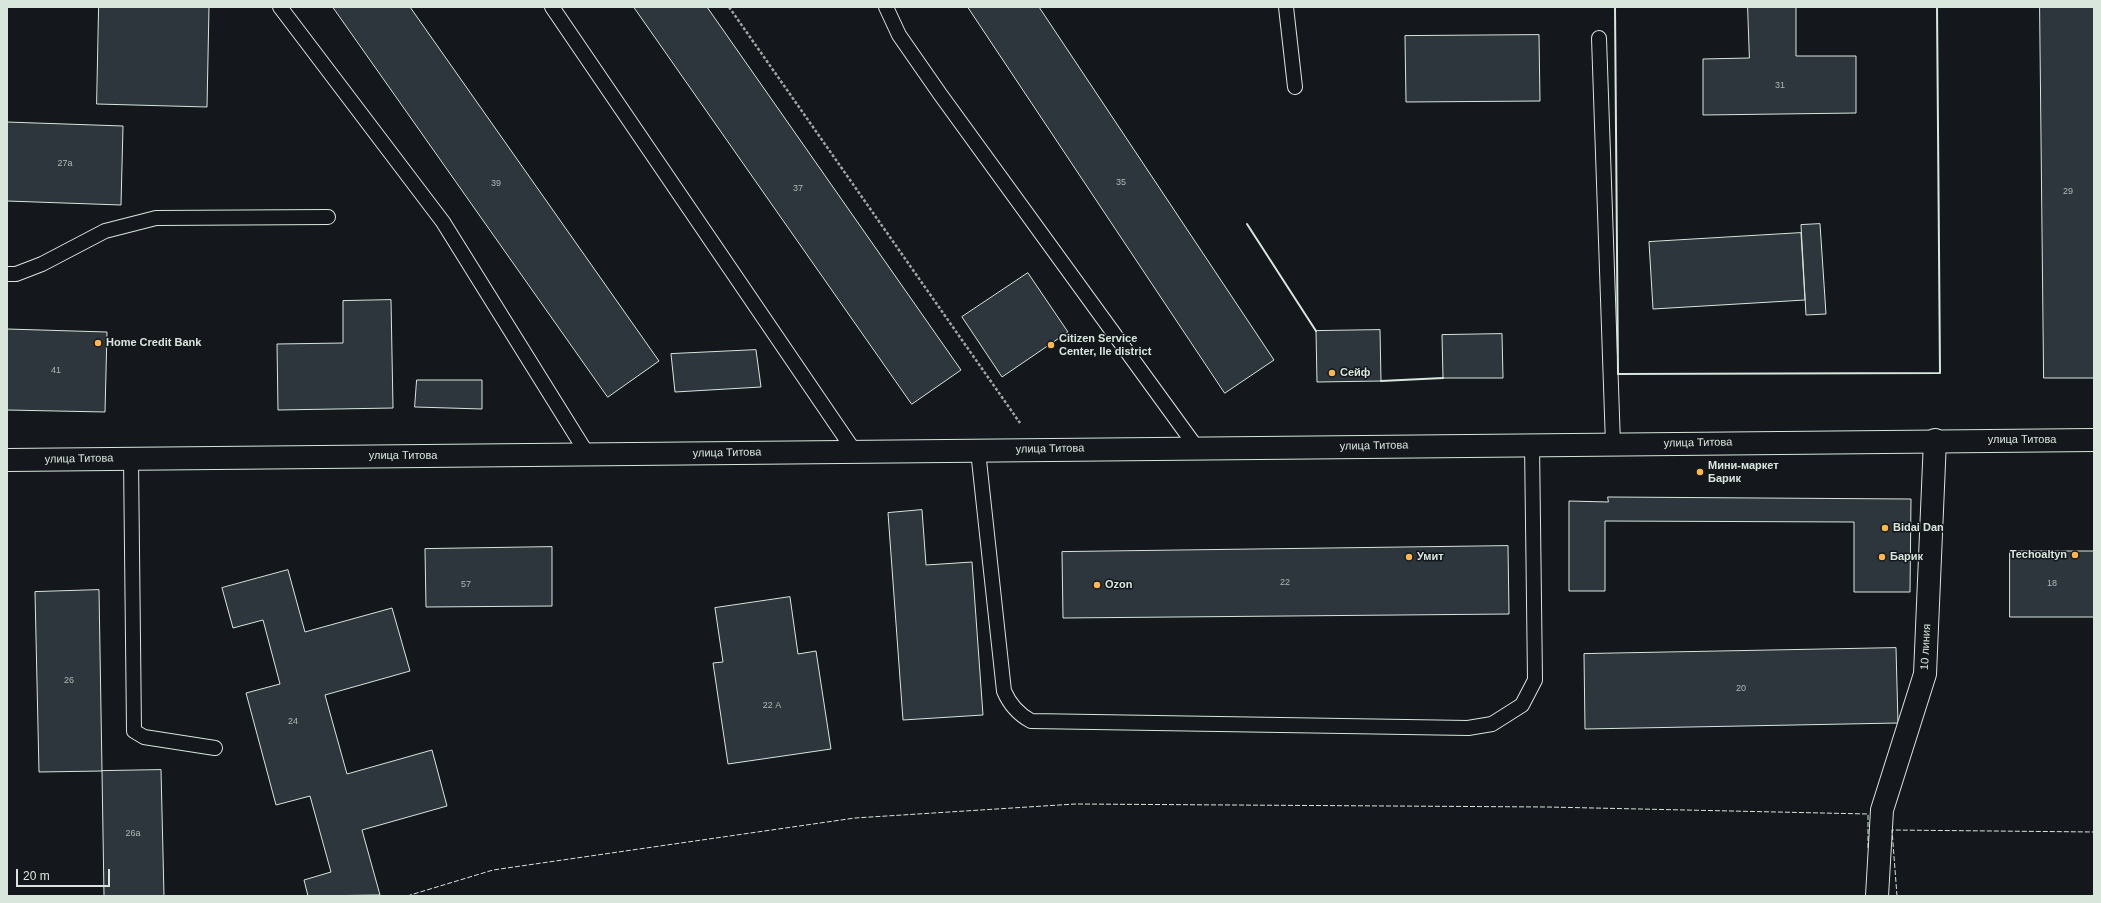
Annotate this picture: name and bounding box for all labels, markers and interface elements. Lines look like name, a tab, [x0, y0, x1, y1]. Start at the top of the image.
house number: 31	[1775, 81, 1785, 91]
house number: 27a	[57, 159, 73, 169]
house number: 35	[1116, 178, 1126, 188]
house number: 39	[491, 179, 501, 189]
house number: 37	[793, 184, 803, 194]
house number: 29	[2063, 187, 2073, 197]
place label: Citizen Service Center, Ile district	[1059, 332, 1151, 358]
place label: Home Credit Bank	[106, 336, 201, 350]
marker: Home Credit Bank	[93, 338, 103, 348]
marker: Citizen Service Center, Ile district	[1046, 340, 1056, 350]
house number: 41	[51, 366, 61, 376]
place label: Сейф	[1340, 366, 1370, 380]
marker: Сейф	[1327, 368, 1337, 378]
street label: улица Титова	[1988, 433, 2056, 447]
street label: улица Титова	[1664, 436, 1732, 450]
street label: улица Титова	[1340, 439, 1408, 453]
street label: улица Титова	[1016, 442, 1084, 456]
street label: улица Титова	[693, 446, 761, 460]
street label: улица Титова	[369, 449, 437, 463]
street label: улица Титова	[45, 452, 113, 466]
place label: Мини-маркет Барик	[1708, 459, 1779, 485]
marker: Мини-маркет Барик	[1695, 467, 1705, 477]
place label: Bidai Dan	[1893, 521, 1944, 535]
marker: Bidai Dan	[1880, 523, 1890, 533]
place label: Techoaltyn	[2010, 548, 2067, 562]
place label: Умит	[1417, 550, 1444, 564]
place label: Барик	[1890, 550, 1923, 564]
marker: Techoaltyn	[2070, 550, 2080, 560]
marker: Умит	[1404, 552, 1414, 562]
marker: Барик	[1877, 552, 1887, 562]
place label: Ozon	[1105, 578, 1132, 592]
house number: 22	[1280, 578, 1290, 588]
house number: 18	[2047, 579, 2057, 589]
house number: 57	[461, 580, 471, 590]
marker: Ozon	[1092, 580, 1102, 590]
street label: 10 линия	[1918, 624, 1934, 670]
house number: 26	[64, 676, 74, 686]
house number: 20	[1736, 684, 1746, 694]
house number: 22 А	[763, 701, 781, 711]
house number: 24	[288, 717, 298, 727]
house number: 26а	[125, 829, 141, 839]
scale bar	[18, 861, 112, 887]
text: 20 m	[23, 869, 50, 883]

